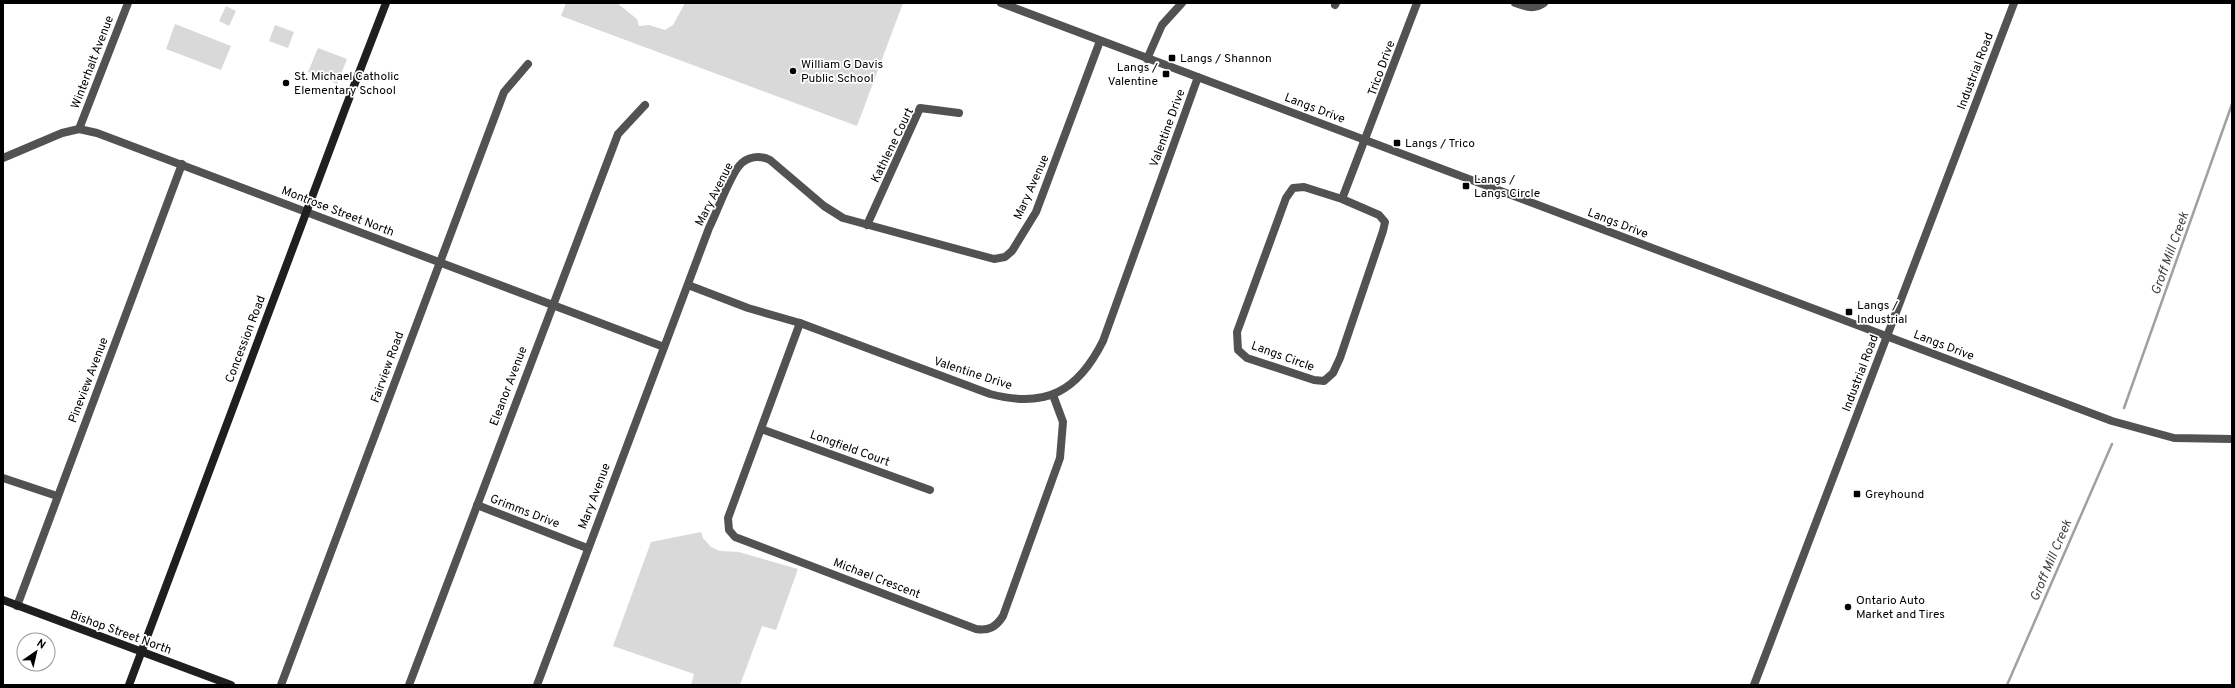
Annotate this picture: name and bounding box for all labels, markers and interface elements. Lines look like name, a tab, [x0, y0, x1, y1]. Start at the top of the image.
street label: Winterhalt Avenue	[68, 13, 118, 111]
street label: Industrial Road	[1954, 31, 1998, 112]
street label: Trico Drive	[1365, 39, 1399, 98]
place label: Langs / Shannon	[1180, 51, 1272, 67]
marker: Langs / Shannon	[1167, 53, 1177, 63]
place label: William G Davis Public School	[801, 57, 883, 87]
place label: Langs / Valentine	[1108, 60, 1158, 90]
marker: William G Davis Public School	[788, 66, 798, 76]
place label: St. Michael Catholic Elementary School	[294, 69, 399, 99]
marker: Langs / Valentine	[1161, 69, 1171, 79]
marker: St. Michael Catholic Elementary School	[281, 78, 291, 88]
street label: Valentine Drive	[1146, 87, 1189, 169]
street label: Langs Drive	[1282, 90, 1347, 128]
street label: Kathlene Court	[868, 105, 918, 186]
place label: Langs / Trico	[1405, 136, 1475, 152]
marker: Langs / Trico	[1392, 138, 1402, 148]
street label: Mary Avenue	[1011, 152, 1053, 222]
street label: Mary Avenue	[692, 160, 738, 229]
place label: Langs / Langs Circle	[1474, 172, 1540, 202]
marker: Langs / Langs Circle	[1461, 181, 1471, 191]
street label: Montrose Street North	[279, 183, 396, 241]
street label: Langs Drive	[1585, 205, 1650, 243]
water label: Groff Mill Creek	[2148, 210, 2193, 297]
street label: Concession Road	[222, 293, 270, 385]
place label: Langs / Industrial	[1857, 298, 1908, 328]
marker: Langs / Industrial	[1844, 307, 1854, 317]
street label: Langs Drive	[1911, 327, 1976, 365]
street label: Fairview Road	[368, 330, 408, 405]
street label: Industrial Road	[1839, 333, 1883, 414]
street label: Pineview Avenue	[65, 335, 113, 425]
street label: Langs Circle	[1249, 338, 1316, 376]
street label: Eleanor Avenue	[486, 344, 531, 428]
street label: Valentine Drive	[931, 354, 1014, 394]
street label: Longfield Court	[807, 427, 892, 471]
street label: Mary Avenue	[575, 461, 615, 532]
place label: Greyhound	[1865, 487, 1924, 503]
marker: Greyhound	[1852, 489, 1862, 499]
street label: Grimms Drive	[488, 491, 562, 533]
water label: Groff Mill Creek	[2027, 517, 2076, 604]
street label: Michael Crescent	[831, 555, 923, 603]
place label: Ontario Auto Market and Tires	[1856, 593, 1945, 623]
marker: Ontario Auto Market and Tires	[1843, 602, 1853, 612]
street label: Bishop Street North	[68, 607, 173, 659]
north arrow	[16, 632, 56, 672]
text: N	[34, 637, 48, 653]

